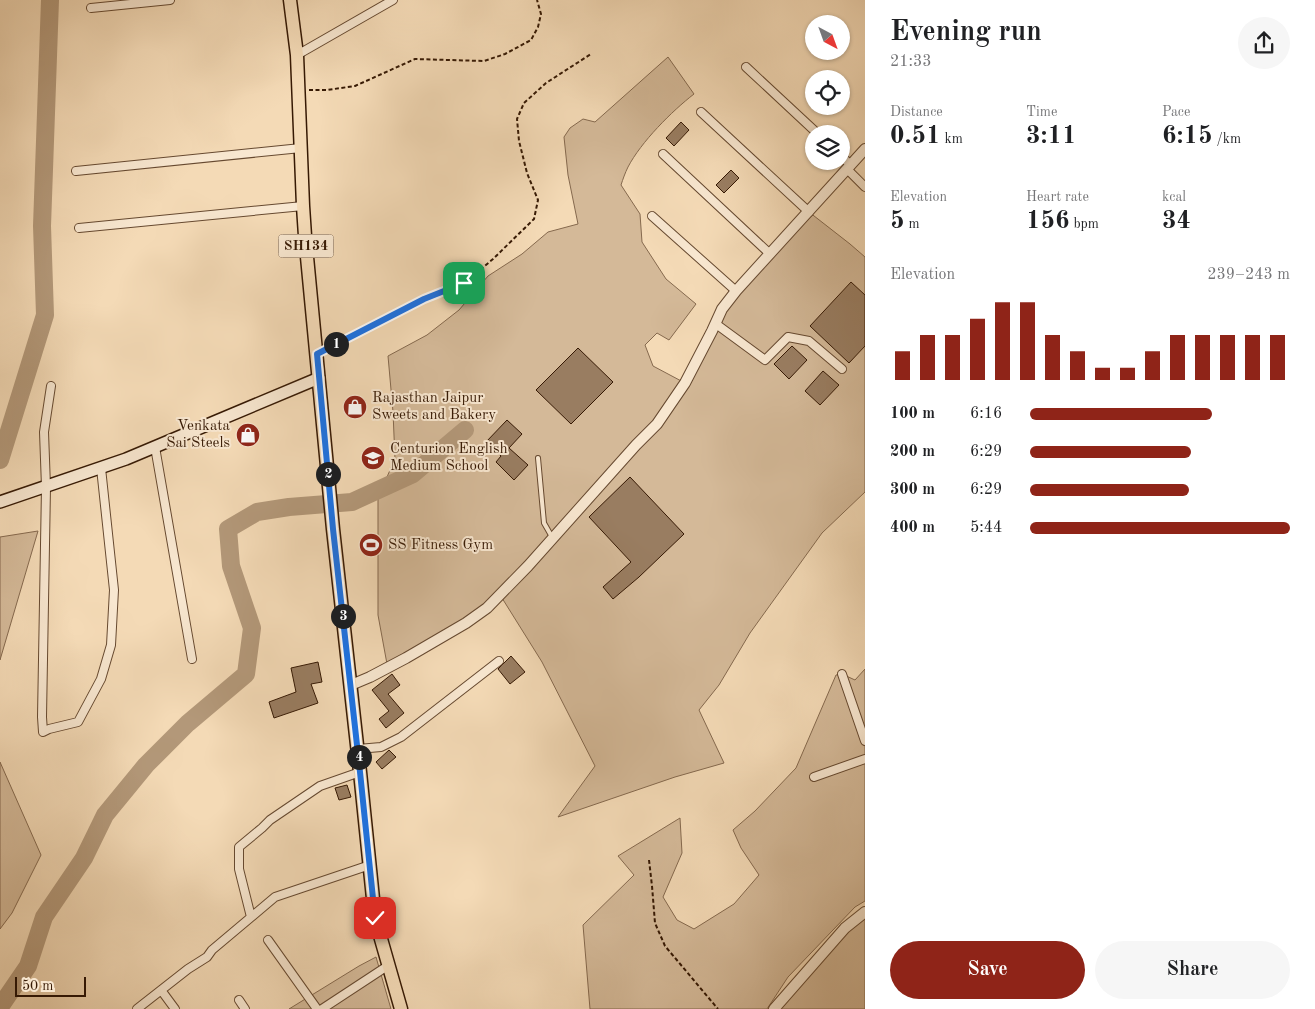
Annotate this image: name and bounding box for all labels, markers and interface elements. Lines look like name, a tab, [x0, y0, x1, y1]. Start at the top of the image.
north arrow	[805, 15, 850, 60]
map controls	[805, 15, 850, 170]
button: share	[1238, 17, 1290, 69]
text: Evening run	[890, 19, 1042, 47]
text: 21:33	[890, 54, 932, 70]
button: locate	[805, 70, 850, 115]
text: Distance	[890, 105, 943, 119]
text: Time	[1026, 105, 1057, 119]
text: Pace	[1162, 105, 1190, 119]
text: 0.51	[890, 124, 941, 149]
text: 3:11	[1026, 124, 1077, 149]
text: 6:15	[1162, 124, 1213, 149]
button: layers	[805, 125, 850, 170]
text: km	[941, 132, 963, 146]
text: /km	[1213, 132, 1241, 146]
text: Elevation	[890, 190, 947, 204]
text: Heart rate	[1026, 190, 1089, 204]
text: kcal	[1162, 190, 1186, 204]
text: 5	[890, 209, 905, 234]
text: 156	[1026, 209, 1070, 234]
text: 34	[1162, 209, 1191, 234]
text: m	[905, 217, 920, 231]
text: bpm	[1070, 217, 1099, 231]
road number: SH134	[278, 235, 334, 258]
pin	[443, 262, 485, 304]
text: Elevation	[890, 267, 955, 283]
text: 239–243 m	[1207, 267, 1290, 283]
icon: arrive	[450, 269, 478, 297]
pin: 1	[324, 332, 348, 356]
text: 1	[332, 337, 341, 351]
place label: Rajasthan Jaipur Sweets and Bakery	[372, 391, 496, 423]
shop icon: Rajasthan Jaipur Sweets and Bakery	[342, 394, 368, 420]
text: 100 m	[890, 406, 935, 422]
text: 6:16	[970, 406, 1002, 422]
place label: Venkata Sai Steels	[166, 419, 231, 451]
shop icon: Venkata Sai Steels	[235, 422, 261, 448]
place label: Centurion English Medium School	[390, 442, 508, 474]
text: 200 m	[890, 444, 935, 460]
text: 6:29	[970, 444, 1002, 460]
school or university icon: Centurion English Medium School	[360, 445, 386, 471]
pin: 2	[316, 462, 340, 486]
text: 2	[324, 467, 333, 481]
text: 300 m	[890, 482, 935, 498]
text: 6:29	[970, 482, 1002, 498]
text: 400 m	[890, 520, 935, 536]
text: 5:44	[970, 520, 1002, 536]
sports icon: SS Fitness Gym	[358, 532, 384, 558]
place label: SS Fitness Gym	[388, 538, 493, 553]
pin: 3	[330, 604, 356, 628]
text: 3	[339, 609, 348, 623]
pin: 4	[346, 744, 372, 770]
text: 4	[355, 750, 364, 764]
pin	[354, 897, 396, 939]
icon: check	[361, 904, 389, 932]
button: Save	[890, 941, 1085, 999]
button: Share	[1095, 941, 1290, 999]
scale bar	[15, 974, 86, 997]
text: 50 m	[22, 979, 53, 993]

